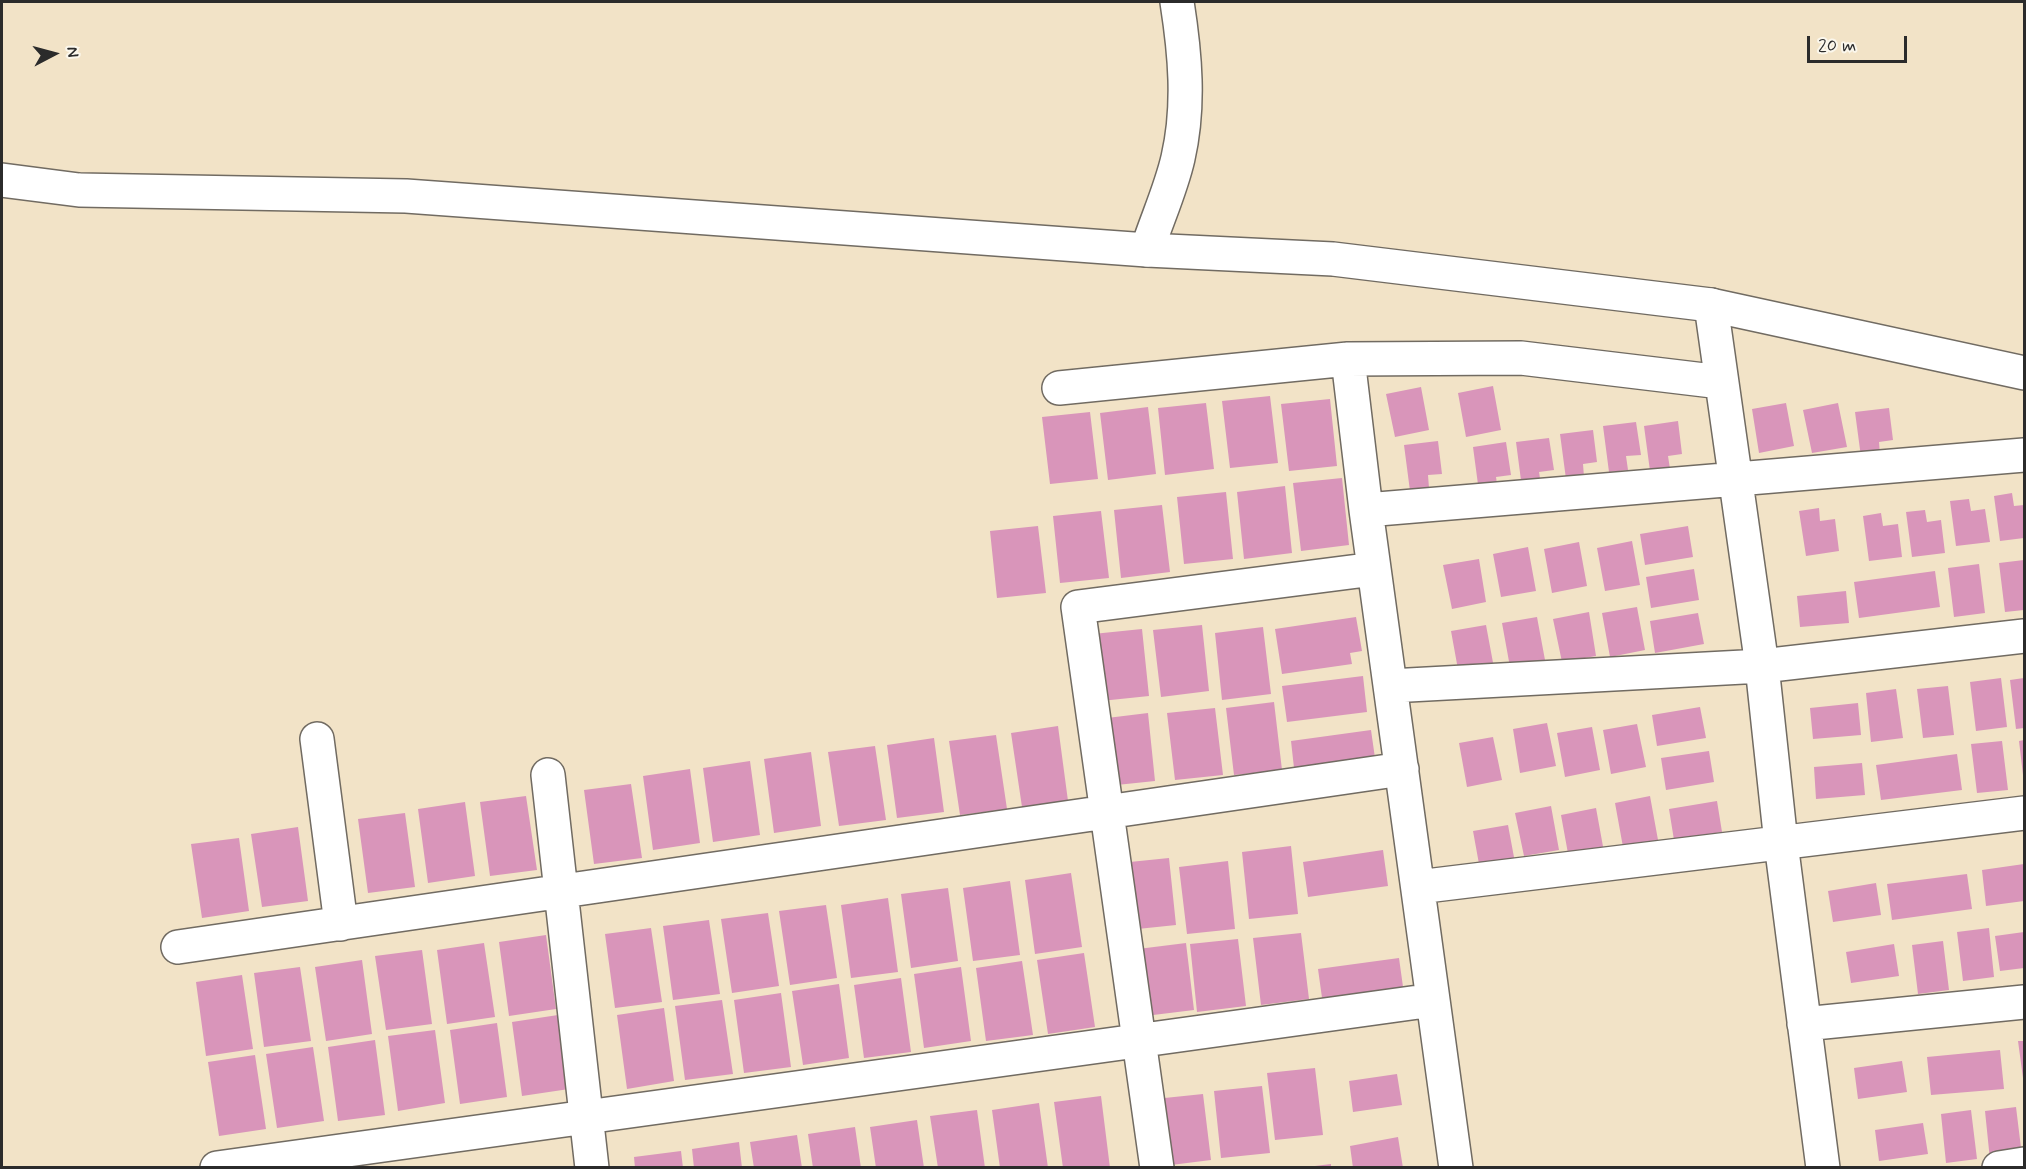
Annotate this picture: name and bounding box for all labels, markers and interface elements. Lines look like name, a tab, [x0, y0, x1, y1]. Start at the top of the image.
north arrow	[24, 24, 84, 84]
scale bar	[1810, 24, 1910, 62]
text: 20 m	[1818, 34, 1856, 58]
text: N	[61, 46, 83, 58]

